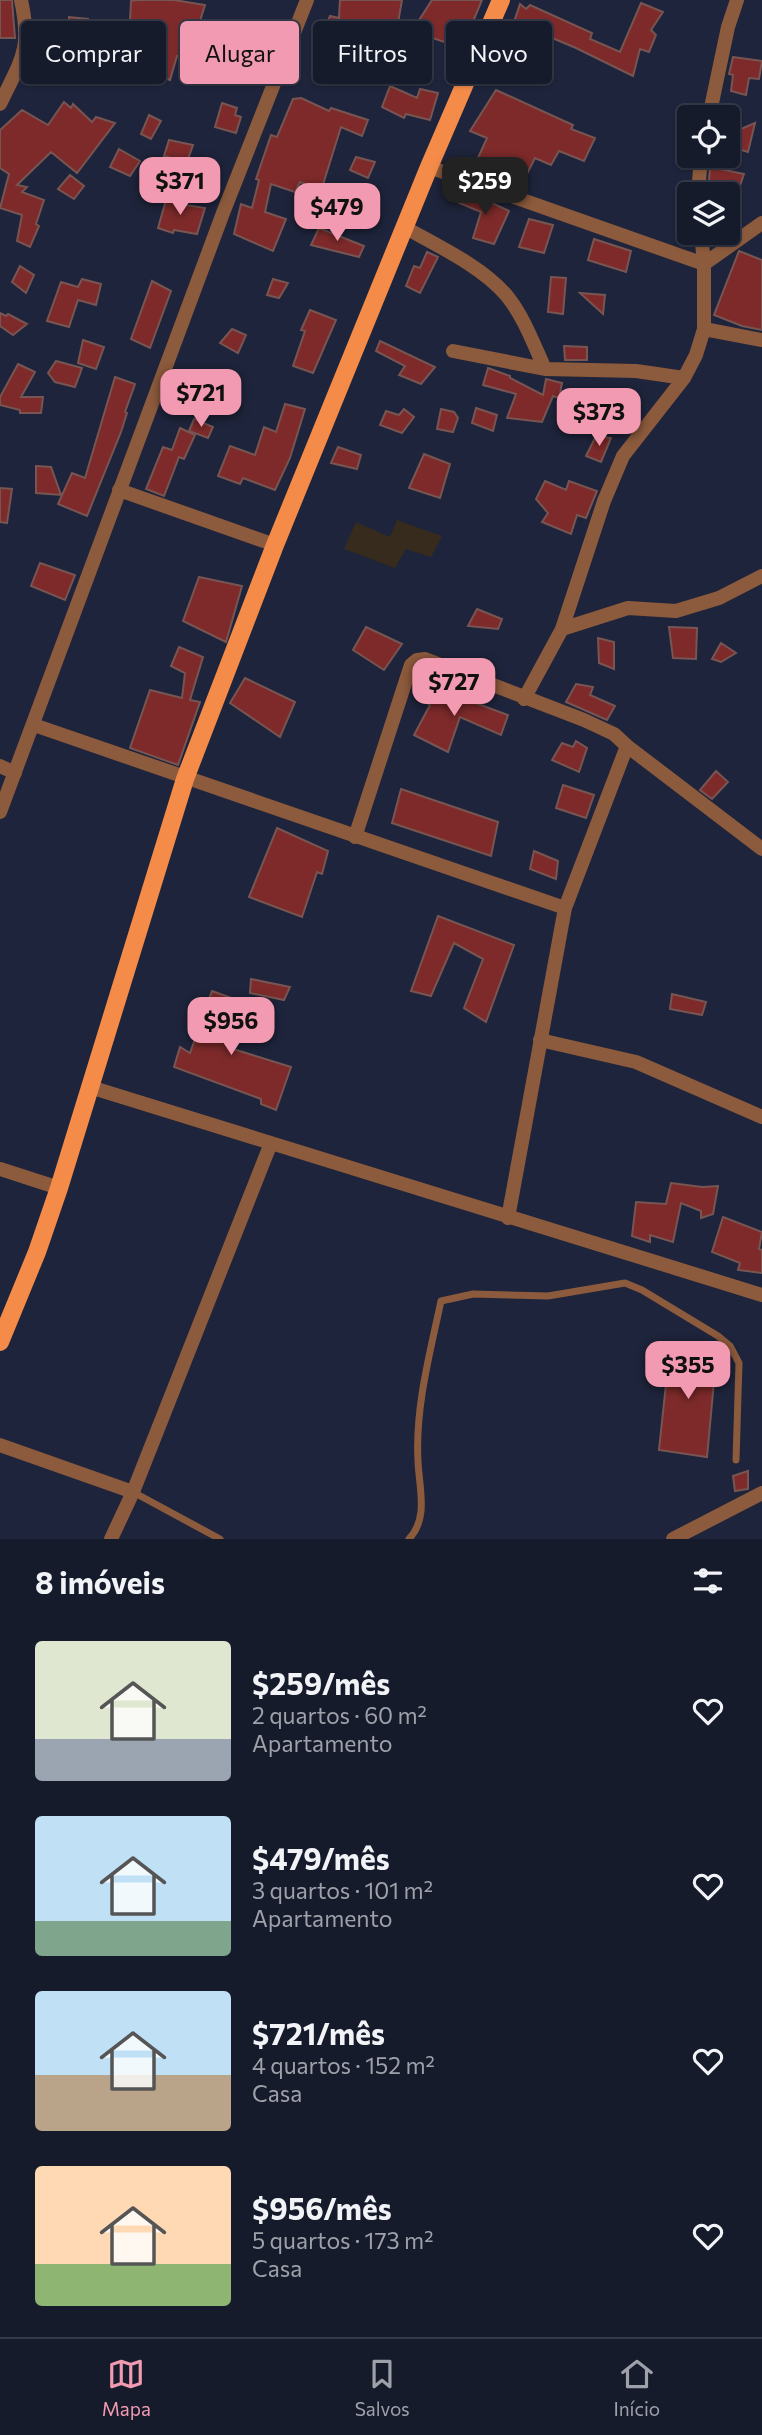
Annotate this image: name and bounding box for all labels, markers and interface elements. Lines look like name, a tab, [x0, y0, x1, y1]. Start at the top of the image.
chip: Comprar	[21, 21, 166, 84]
chip: Alugar	[180, 21, 299, 84]
chip: Filtros	[313, 21, 432, 84]
chip: Novo	[446, 21, 552, 84]
map controls	[677, 105, 740, 245]
button: locate	[677, 105, 740, 168]
pin: $371	[139, 158, 221, 217]
pin: $259	[444, 158, 526, 217]
text: $371	[155, 166, 205, 194]
text: $259	[458, 166, 512, 194]
button: layers	[677, 182, 740, 245]
pin: $479	[296, 184, 378, 243]
text: $479	[310, 192, 364, 220]
pin: $721	[160, 370, 242, 429]
text: $721	[176, 378, 226, 406]
pin: $373	[558, 388, 640, 448]
text: $373	[573, 397, 625, 425]
pin: $727	[413, 658, 495, 718]
text: $727	[428, 667, 480, 695]
pin: $956	[190, 998, 272, 1057]
text: $956	[203, 1006, 259, 1034]
pin: $355	[647, 1342, 729, 1401]
text: $355	[661, 1350, 715, 1378]
icon: filters	[689, 1562, 727, 1600]
text: 8 imóveis	[35, 1563, 165, 1600]
text: $259/mês	[252, 1664, 390, 1701]
icon: home	[91, 1669, 175, 1753]
icon: heart	[689, 1692, 727, 1730]
text: 2 quartos · 60 m²	[252, 1701, 427, 1729]
text: Apartamento	[252, 1729, 393, 1757]
text: $479/mês	[252, 1839, 390, 1876]
icon: home	[91, 1844, 175, 1928]
icon: heart	[689, 1867, 727, 1905]
text: 3 quartos · 101 m²	[252, 1876, 433, 1904]
text: Apartamento	[252, 1904, 393, 1932]
text: $721/mês	[252, 2014, 385, 2051]
icon: home	[91, 2019, 175, 2103]
icon: heart	[689, 2042, 727, 2080]
text: 4 quartos · 152 m²	[252, 2051, 435, 2079]
text: Casa	[252, 2079, 302, 2107]
text: $956/mês	[252, 2189, 392, 2226]
icon: home	[91, 2194, 175, 2278]
icon: heart	[689, 2217, 727, 2255]
text: 5 quartos · 173 m²	[252, 2226, 433, 2254]
text: Casa	[252, 2254, 302, 2282]
tab: Mapa	[102, 2355, 151, 2420]
tab: Salvos	[355, 2355, 410, 2420]
tab: Início	[613, 2355, 660, 2420]

